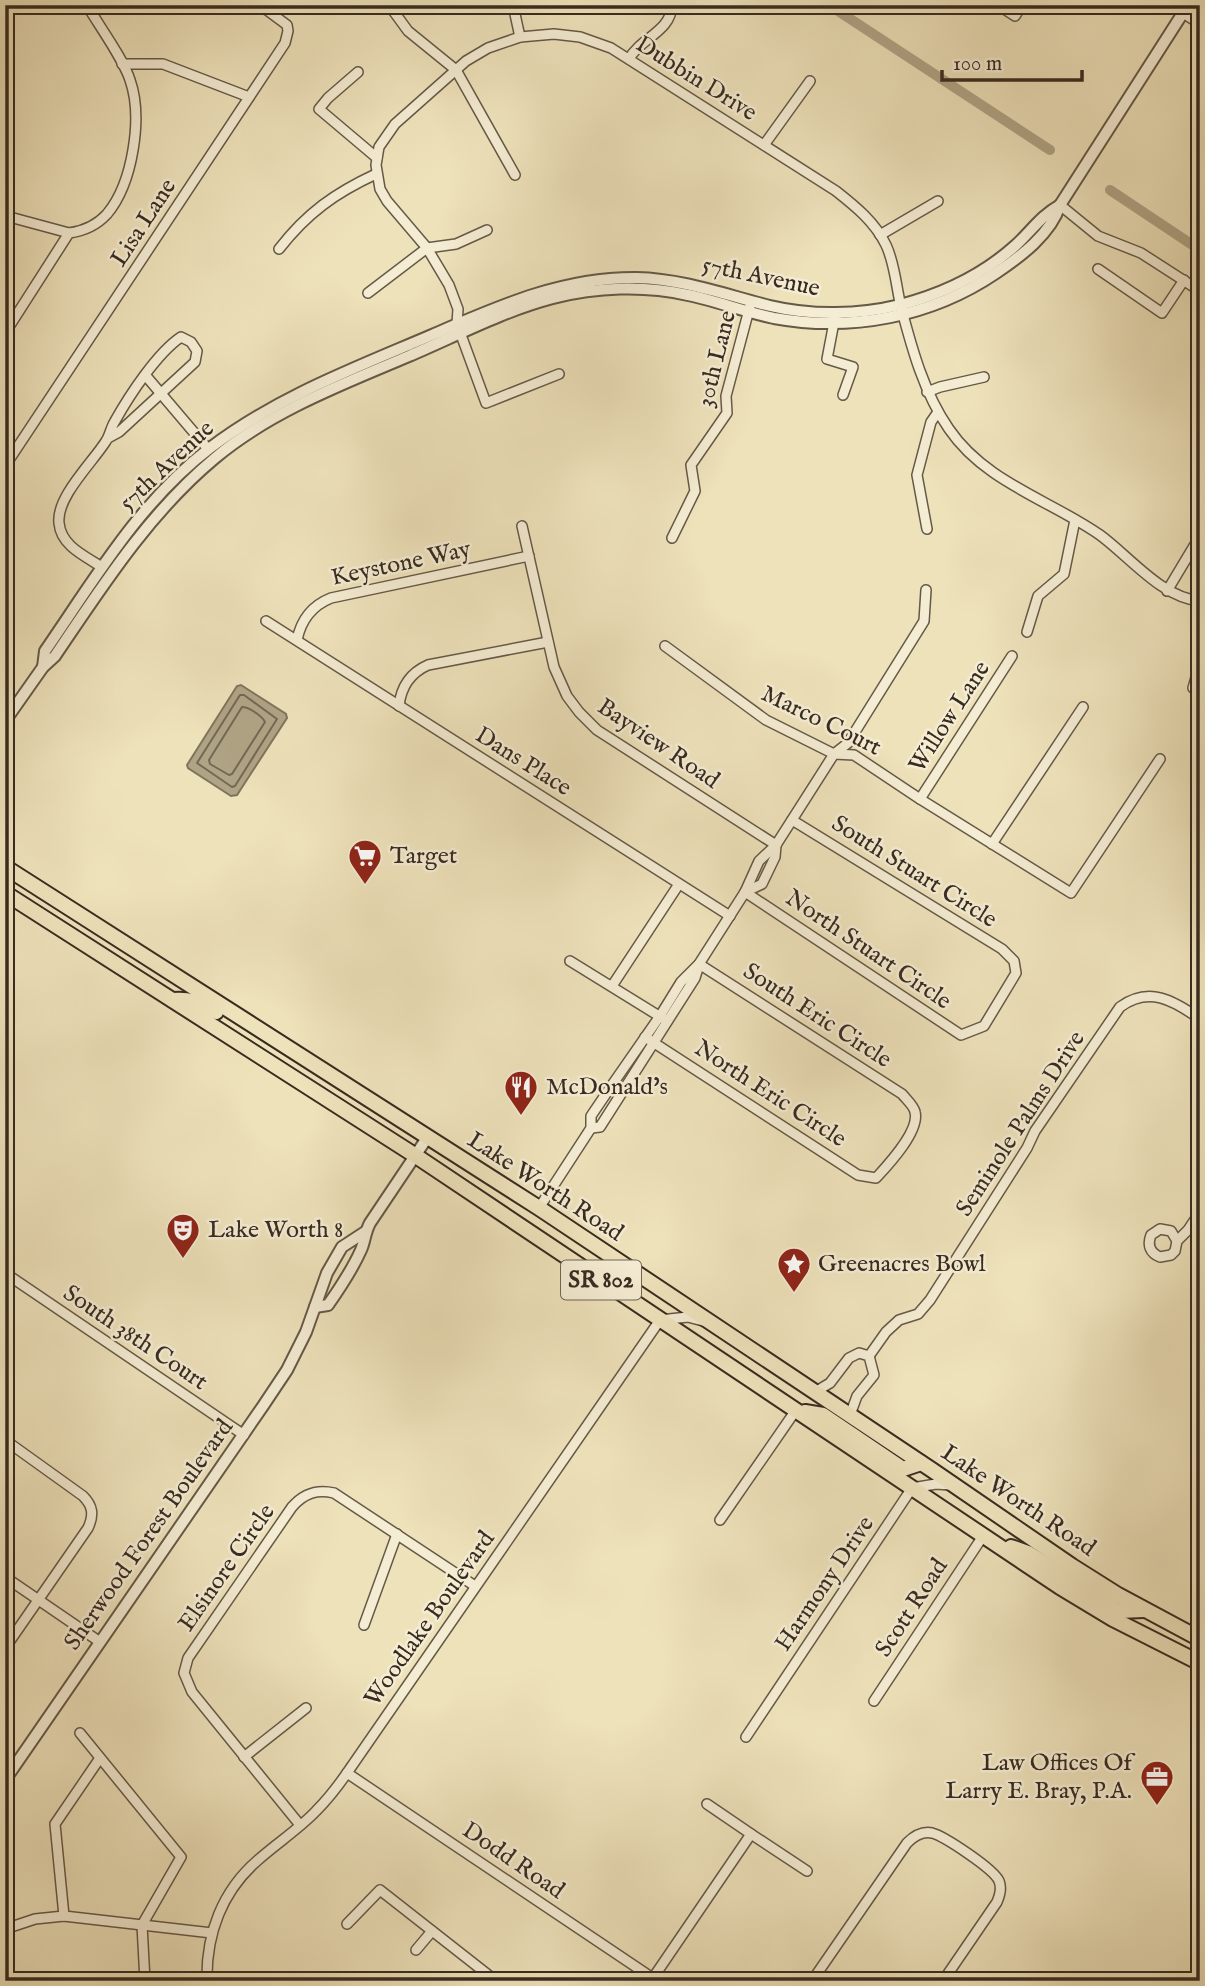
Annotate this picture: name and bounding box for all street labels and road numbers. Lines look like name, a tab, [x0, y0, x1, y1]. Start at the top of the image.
street label: Dubbin Drive	[629, 29, 763, 129]
street label: Lisa Lane	[104, 173, 184, 273]
street label: 57th Avenue	[699, 249, 823, 305]
street label: 30th Lane	[690, 308, 744, 410]
street label: 57th Avenue	[113, 414, 221, 518]
street label: Keystone Way	[328, 534, 474, 594]
street label: Willow Lane	[902, 655, 998, 779]
street label: Marco Court	[756, 679, 886, 763]
street label: Bayview Road	[591, 692, 725, 796]
street label: Dans Place	[469, 720, 577, 804]
street label: South Stuart Circle	[825, 809, 1003, 935]
street label: North Stuart Circle	[779, 883, 957, 1017]
street label: South Eric Circle	[737, 956, 897, 1076]
street label: Seminole Palms Drive	[949, 1025, 1093, 1223]
street label: North Eric Circle	[688, 1033, 852, 1155]
street label: Lake Worth Road	[461, 1125, 629, 1249]
road number: SR 802	[561, 1260, 641, 1300]
street label: South 38th Court	[57, 1278, 213, 1398]
street label: Sherwood Forest Boulevard	[57, 1413, 241, 1657]
street label: Lake Worth Road	[935, 1438, 1102, 1564]
street label: Elsinore Circle	[172, 1498, 282, 1638]
street label: Harmony Drive	[768, 1510, 882, 1658]
street label: Woodlake Boulevard	[358, 1525, 502, 1713]
street label: Scott Road	[869, 1553, 955, 1663]
street label: Dodd Road	[456, 1815, 570, 1907]

